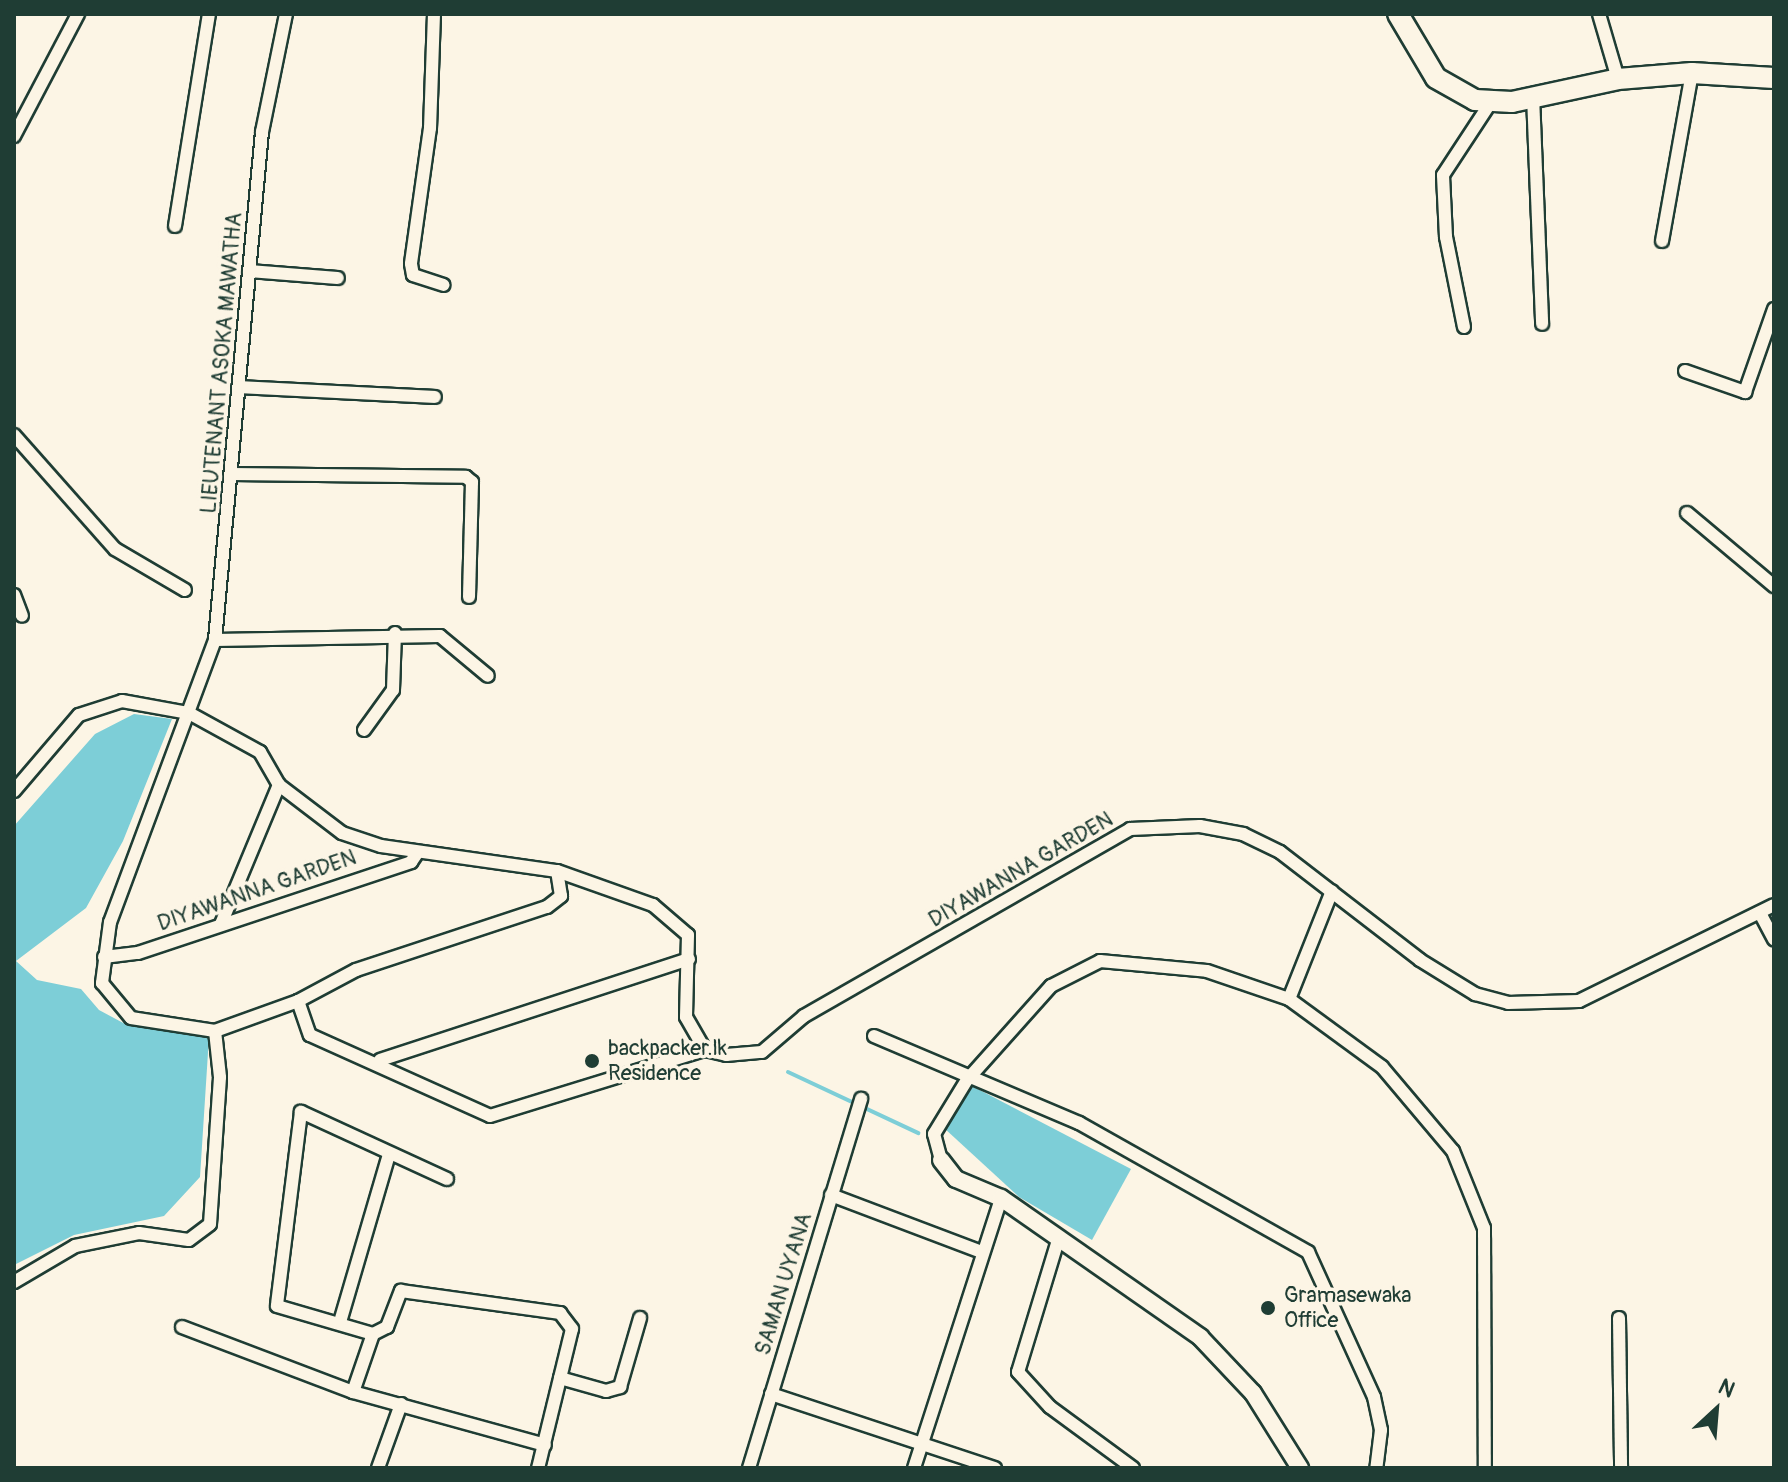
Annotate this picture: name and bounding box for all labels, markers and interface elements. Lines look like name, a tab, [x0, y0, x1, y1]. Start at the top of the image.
street label: LIEUTENANT ASOKA MAWATHA	[196, 211, 248, 515]
street label: DIYAWANNA GARDEN	[924, 806, 1118, 934]
street label: DIYAWANNA GARDEN	[154, 845, 360, 937]
place label: backpacker.lk Residence	[608, 1035, 727, 1086]
marker: backpacker.lk Residence	[583, 1052, 601, 1070]
street label: SAMAN UYANA	[750, 1210, 818, 1358]
place label: Gramasewaka Office	[1284, 1282, 1412, 1334]
marker: Gramasewaka Office	[1259, 1299, 1277, 1317]
north arrow	[1676, 1370, 1756, 1450]
text: N	[1714, 1373, 1739, 1404]

